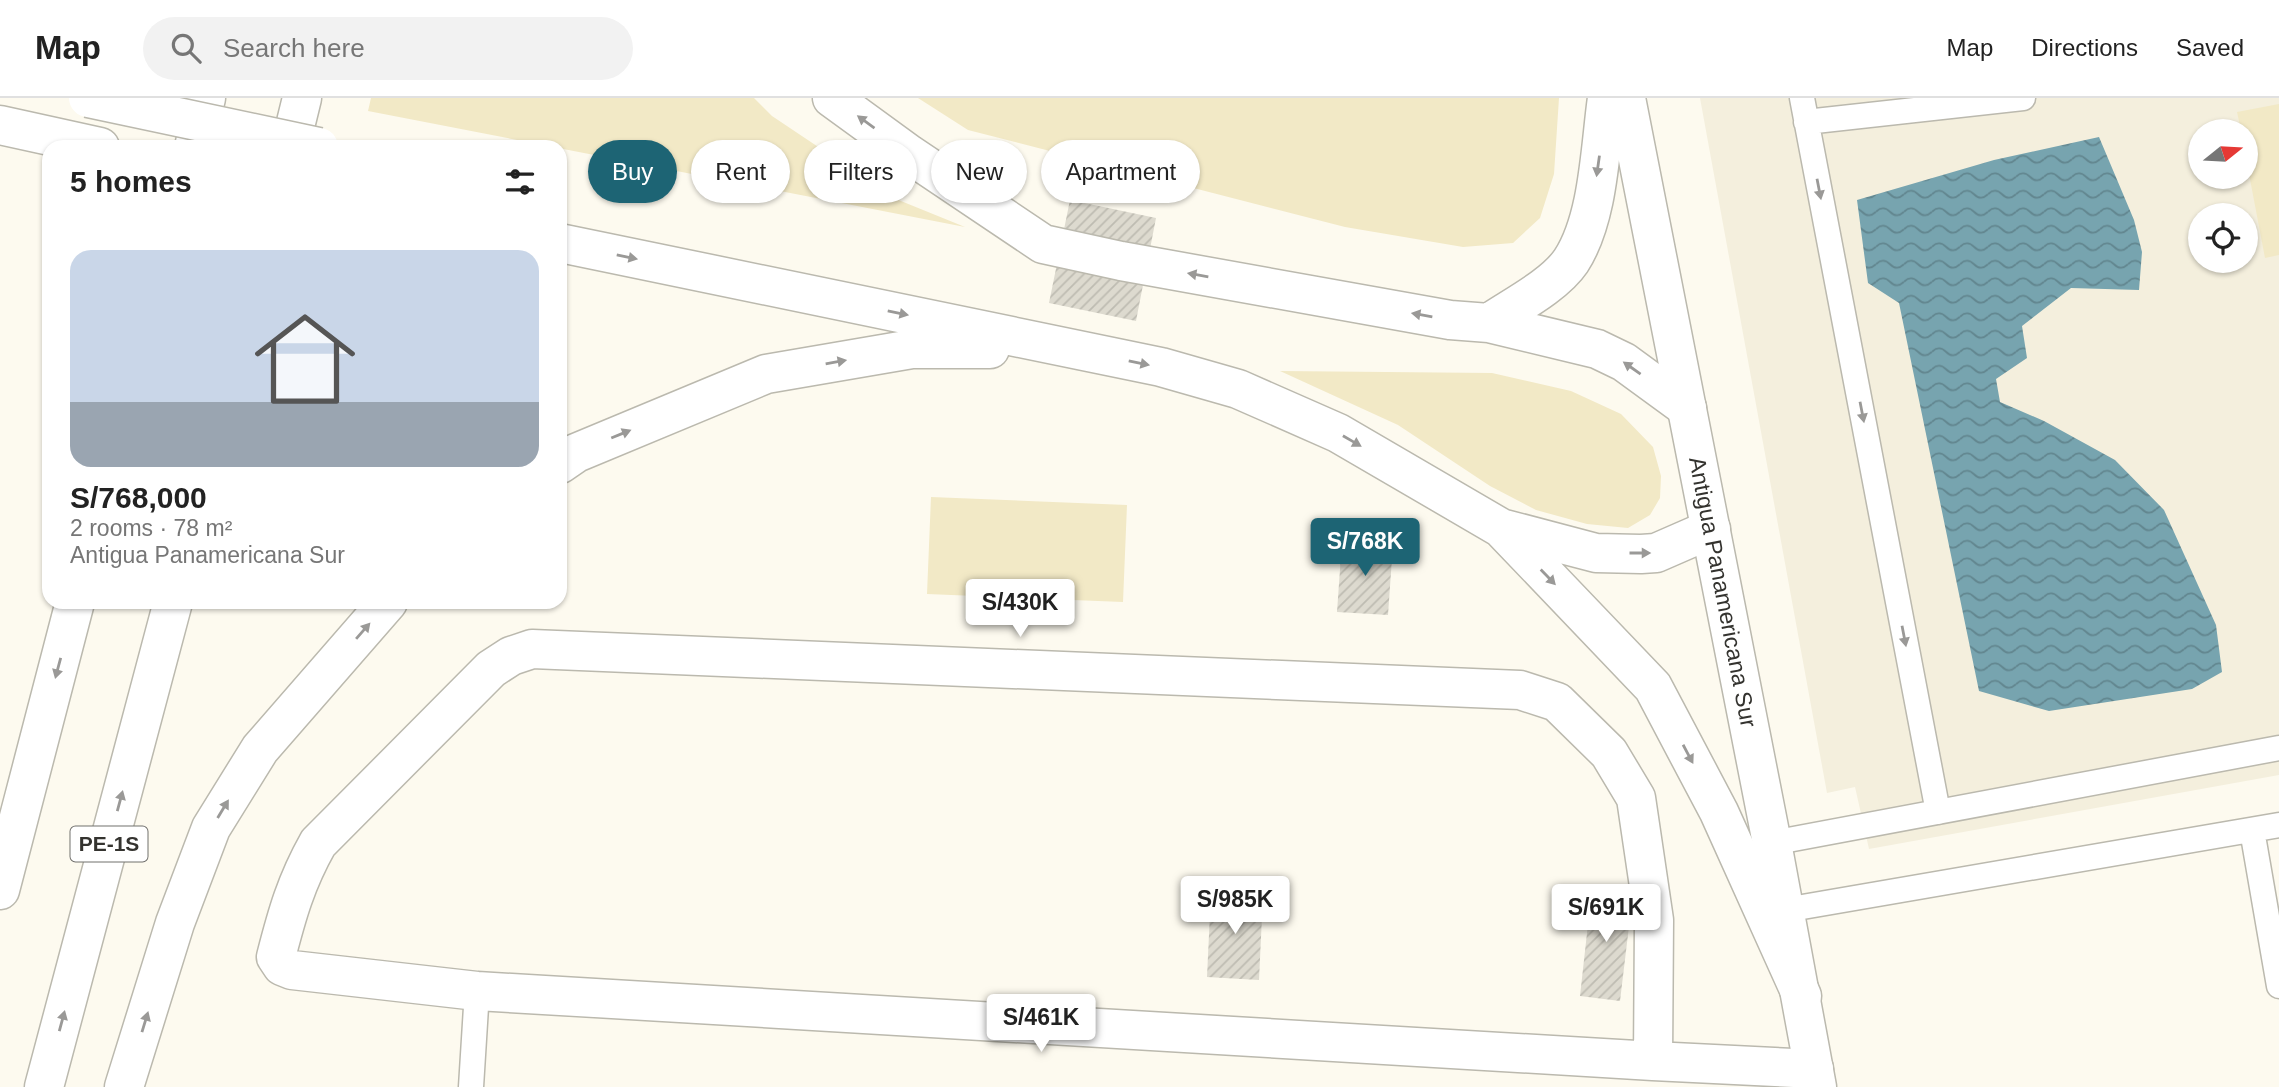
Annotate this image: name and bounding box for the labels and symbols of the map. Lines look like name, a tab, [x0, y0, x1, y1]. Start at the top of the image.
one-way arrow	[857, 116, 875, 130]
north arrow	[2188, 119, 2258, 189]
one-way arrow	[1592, 155, 1603, 177]
one-way arrow	[1814, 178, 1825, 200]
one-way arrow	[616, 251, 638, 262]
one-way arrow	[1187, 269, 1209, 280]
one-way arrow	[887, 307, 909, 318]
one-way arrow	[1411, 309, 1433, 320]
one-way arrow	[825, 356, 847, 367]
one-way arrow	[1128, 357, 1150, 368]
one-way arrow	[1623, 361, 1641, 375]
one-way arrow	[1856, 401, 1867, 423]
one-way arrow	[611, 428, 631, 440]
one-way arrow	[1342, 435, 1361, 447]
street label: Antigua Panamericana Sur	[1684, 455, 1762, 730]
pin: S/768K	[1308, 518, 1422, 578]
one-way arrow	[1629, 547, 1651, 559]
one-way arrow	[1540, 568, 1556, 585]
pin: S/430K	[963, 580, 1077, 639]
one-way arrow	[355, 622, 370, 639]
one-way arrow	[1899, 625, 1910, 647]
one-way arrow	[52, 657, 63, 679]
one-way arrow	[1683, 744, 1694, 764]
one-way arrow	[115, 790, 126, 812]
one-way arrow	[217, 800, 229, 819]
road number: PE-1S	[70, 826, 148, 862]
pin: S/985K	[1178, 876, 1292, 936]
pin: S/691K	[1549, 884, 1663, 944]
pin: S/461K	[984, 995, 1098, 1054]
one-way arrow	[57, 1010, 68, 1032]
one-way arrow	[141, 1011, 151, 1032]

